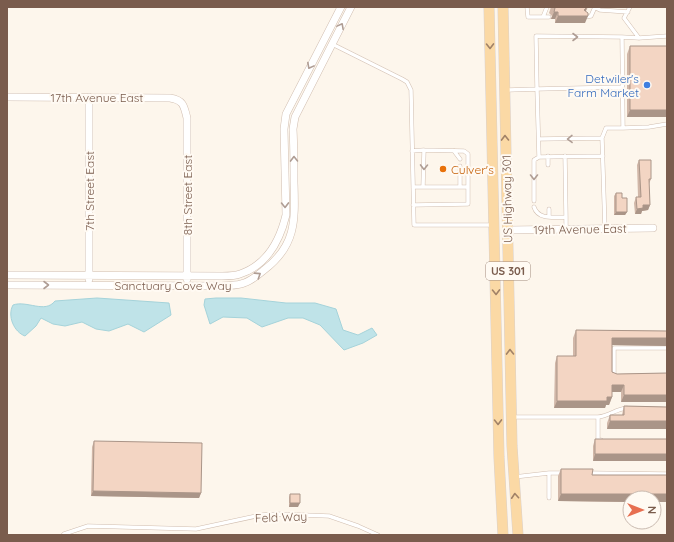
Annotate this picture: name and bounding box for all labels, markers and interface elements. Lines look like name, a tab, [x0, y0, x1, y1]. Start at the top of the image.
one-way arrow	[337, 23, 344, 30]
one-way arrow	[572, 33, 578, 41]
one-way arrow	[486, 43, 494, 49]
one-way arrow	[307, 62, 314, 70]
place label: Detwiler's Farm Market	[568, 71, 639, 100]
marker: Detwiler's Farm Market	[642, 80, 652, 90]
street label: 17th Avenue East	[51, 90, 143, 105]
one-way arrow	[501, 135, 510, 141]
one-way arrow	[567, 135, 573, 143]
street label: 7th Street East	[82, 151, 97, 231]
street label: 8th Street East	[180, 155, 195, 235]
street label: US Highway 301	[499, 155, 515, 243]
one-way arrow	[290, 156, 298, 162]
place label: Culver's	[451, 162, 494, 177]
one-way arrow	[420, 164, 428, 170]
marker: Culver's	[438, 164, 448, 174]
one-way arrow	[530, 174, 538, 180]
one-way arrow	[281, 202, 290, 208]
street label: 19th Avenue East	[533, 221, 627, 237]
road number: US 301	[486, 262, 530, 280]
one-way arrow	[253, 273, 260, 280]
street label: Sanctuary Cove Way	[115, 278, 232, 293]
one-way arrow	[43, 281, 49, 289]
one-way arrow	[491, 289, 500, 295]
one-way arrow	[506, 349, 514, 355]
one-way arrow	[494, 419, 502, 425]
north arrow	[622, 490, 662, 530]
one-way arrow	[510, 493, 519, 499]
text: N	[645, 506, 659, 514]
street label: Feld Way	[255, 509, 307, 525]

